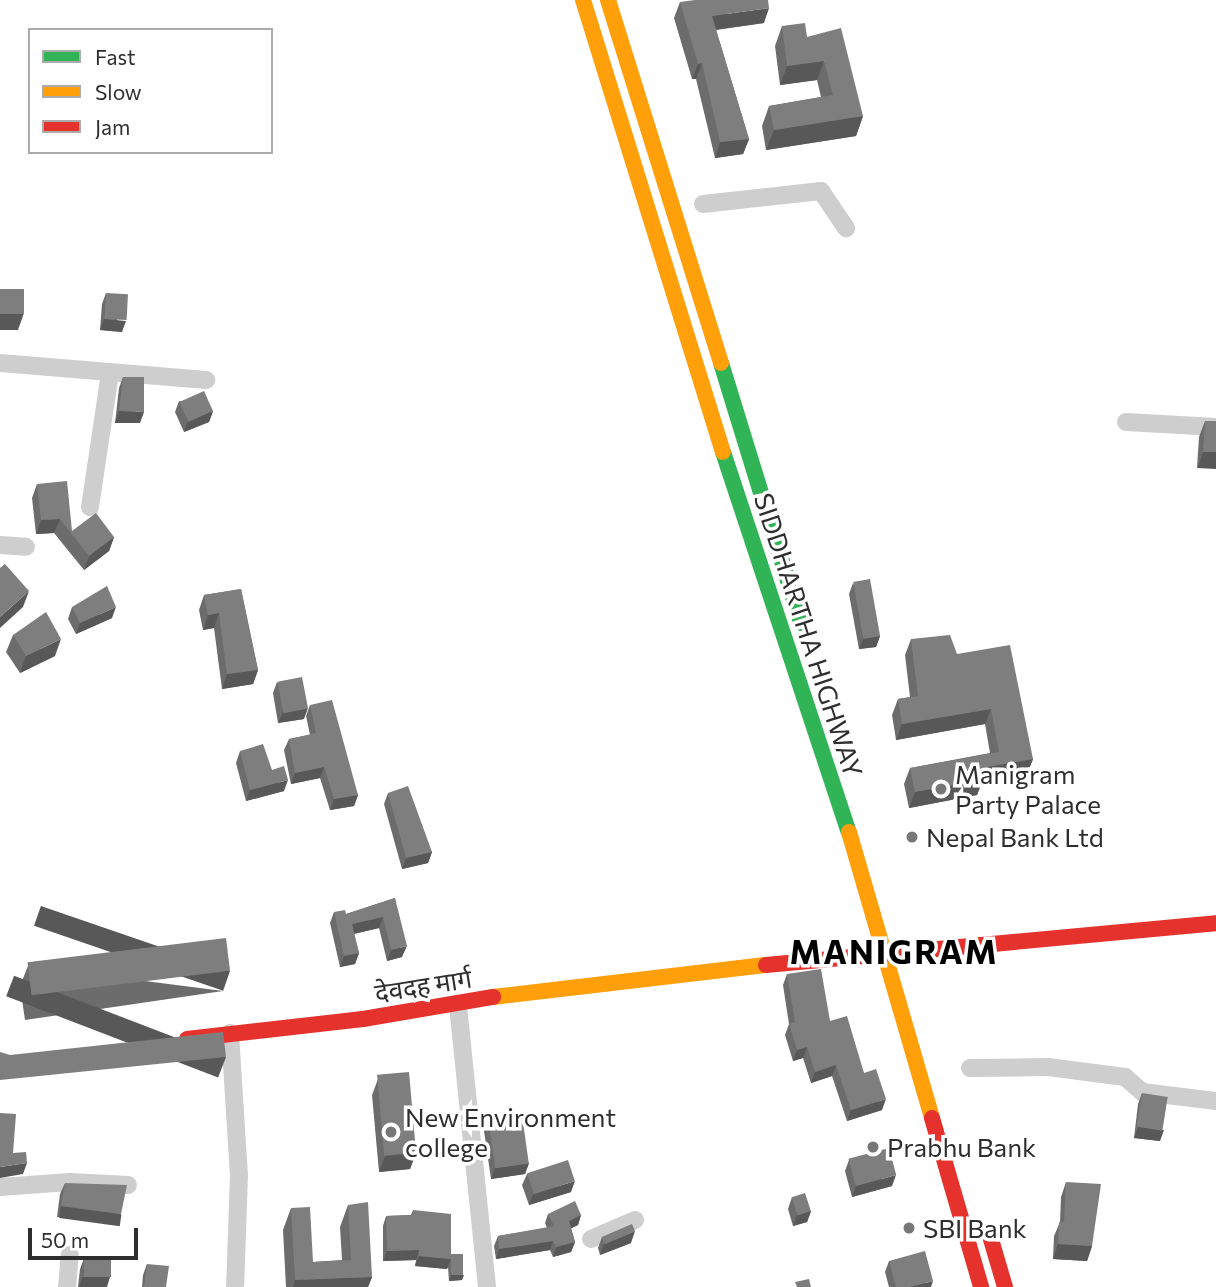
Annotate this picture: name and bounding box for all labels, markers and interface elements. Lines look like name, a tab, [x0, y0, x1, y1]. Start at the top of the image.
legend	[28, 28, 273, 154]
text: Fast	[95, 44, 136, 69]
text: Slow	[95, 79, 142, 104]
text: Jam	[95, 114, 130, 139]
street label: SIDDHARTHA HIGHWAY	[748, 489, 870, 781]
place label: Manigram Party Palace	[955, 758, 1101, 820]
marker: Manigram Party Palace	[933, 781, 949, 797]
place label: Nepal Bank Ltd	[926, 821, 1104, 853]
marker: Nepal Bank Ltd	[904, 829, 920, 845]
district label: MANIGRAM	[790, 931, 998, 971]
street label: देवदह मार्ग	[372, 962, 474, 1008]
place label: New Environment college	[405, 1101, 616, 1162]
marker: New Environment college	[383, 1124, 399, 1140]
place label: Prabhu Bank	[887, 1131, 1036, 1163]
marker: Prabhu Bank	[865, 1139, 881, 1155]
place label: SBI Bank	[923, 1212, 1027, 1244]
scale bar	[32, 1214, 142, 1258]
marker: SBI Bank	[901, 1220, 917, 1236]
text: 50 m	[41, 1227, 89, 1252]

